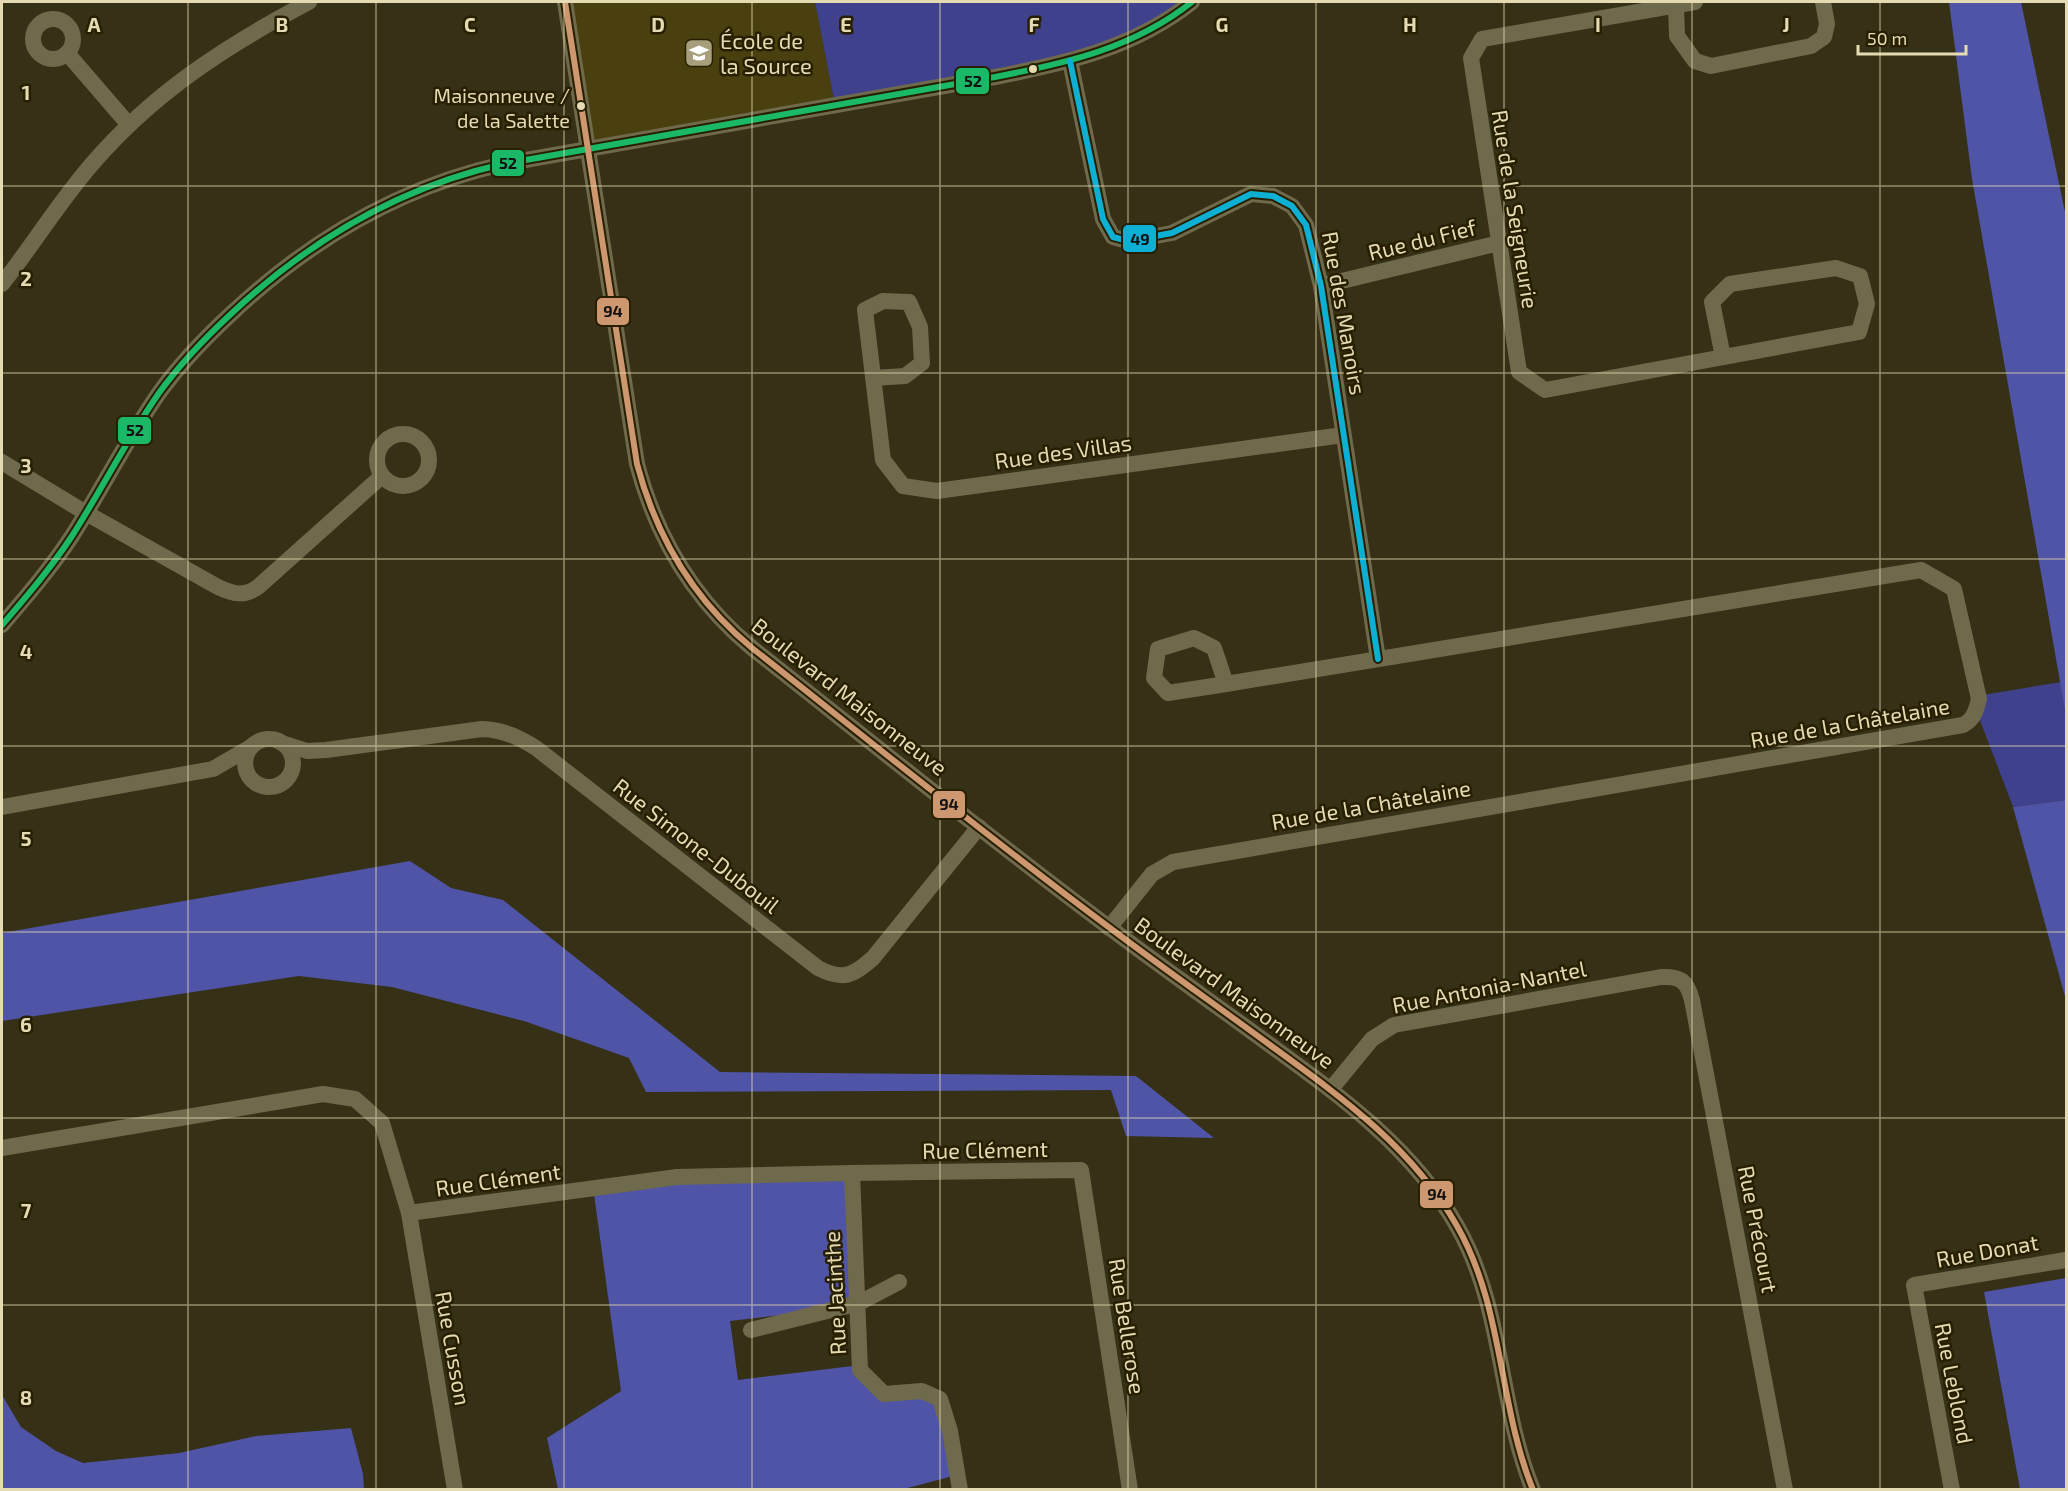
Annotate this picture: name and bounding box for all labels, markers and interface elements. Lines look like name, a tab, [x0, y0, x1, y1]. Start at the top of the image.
text: A	[87, 12, 101, 36]
text: B	[276, 12, 288, 36]
text: C	[464, 12, 476, 36]
text: D	[651, 12, 665, 36]
text: E	[840, 12, 852, 36]
text: F	[1028, 12, 1040, 36]
text: G	[1216, 12, 1228, 36]
text: H	[1403, 12, 1417, 36]
text: I	[1595, 12, 1601, 36]
text: J	[1782, 12, 1790, 36]
scale bar	[1858, 18, 1966, 56]
place label: École de la Source	[720, 27, 812, 78]
text: 50 m	[1867, 27, 1907, 49]
school or university icon: École de la Source	[683, 37, 715, 69]
unlabelled marker	[1027, 63, 1039, 75]
line badge: 52	[955, 67, 990, 95]
text: 52	[964, 71, 982, 90]
text: 1	[22, 80, 30, 104]
place label: Maisonneuve / de la Salette	[434, 83, 570, 132]
marker: Maisonneuve / de la Salette	[575, 100, 587, 112]
street label: Rue de la Seigneurie	[1487, 108, 1545, 310]
line badge: 52	[491, 149, 525, 177]
text: 52	[499, 153, 517, 172]
street label: Rue du Fief	[1365, 213, 1479, 265]
line badge: 49	[1122, 224, 1157, 253]
text: 49	[1130, 229, 1150, 248]
street label: Rue des Manoirs	[1318, 229, 1372, 397]
text: 2	[20, 266, 32, 290]
line badge: 94	[596, 297, 630, 326]
text: 94	[603, 301, 623, 320]
line badge: 52	[117, 416, 152, 445]
text: 52	[126, 420, 144, 439]
street label: Rue des Villas	[993, 429, 1133, 473]
text: 3	[20, 453, 32, 477]
street label: Boulevard Maisonneuve	[747, 612, 953, 780]
text: 4	[20, 639, 33, 663]
street label: Rue de la Châtelaine	[1748, 692, 1952, 752]
street label: Rue Simone-Dubouil	[609, 772, 786, 918]
street label: Rue de la Châtelaine	[1269, 774, 1473, 834]
line badge: 94	[932, 790, 966, 819]
text: 94	[939, 794, 959, 813]
text: 5	[20, 826, 32, 850]
street label: Boulevard Maisonneuve	[1130, 911, 1340, 1073]
street label: Rue Antonia-Nantel	[1390, 954, 1589, 1018]
text: 6	[20, 1012, 32, 1036]
street label: Rue Clément	[922, 1135, 1048, 1163]
street label: Rue Clément	[434, 1157, 562, 1201]
street label: Rue Précourt	[1734, 1163, 1784, 1295]
line badge: 94	[1419, 1180, 1454, 1209]
text: 94	[1427, 1184, 1447, 1203]
text: 7	[21, 1198, 32, 1222]
street label: Rue Donat	[1934, 1228, 2040, 1272]
street label: Rue Jacinthe	[818, 1230, 850, 1356]
street label: Rue Bellerose	[1104, 1256, 1152, 1396]
street label: Rue Cusson	[431, 1289, 477, 1407]
street label: Rue Leblond	[1931, 1320, 1979, 1446]
text: 8	[20, 1385, 32, 1409]

